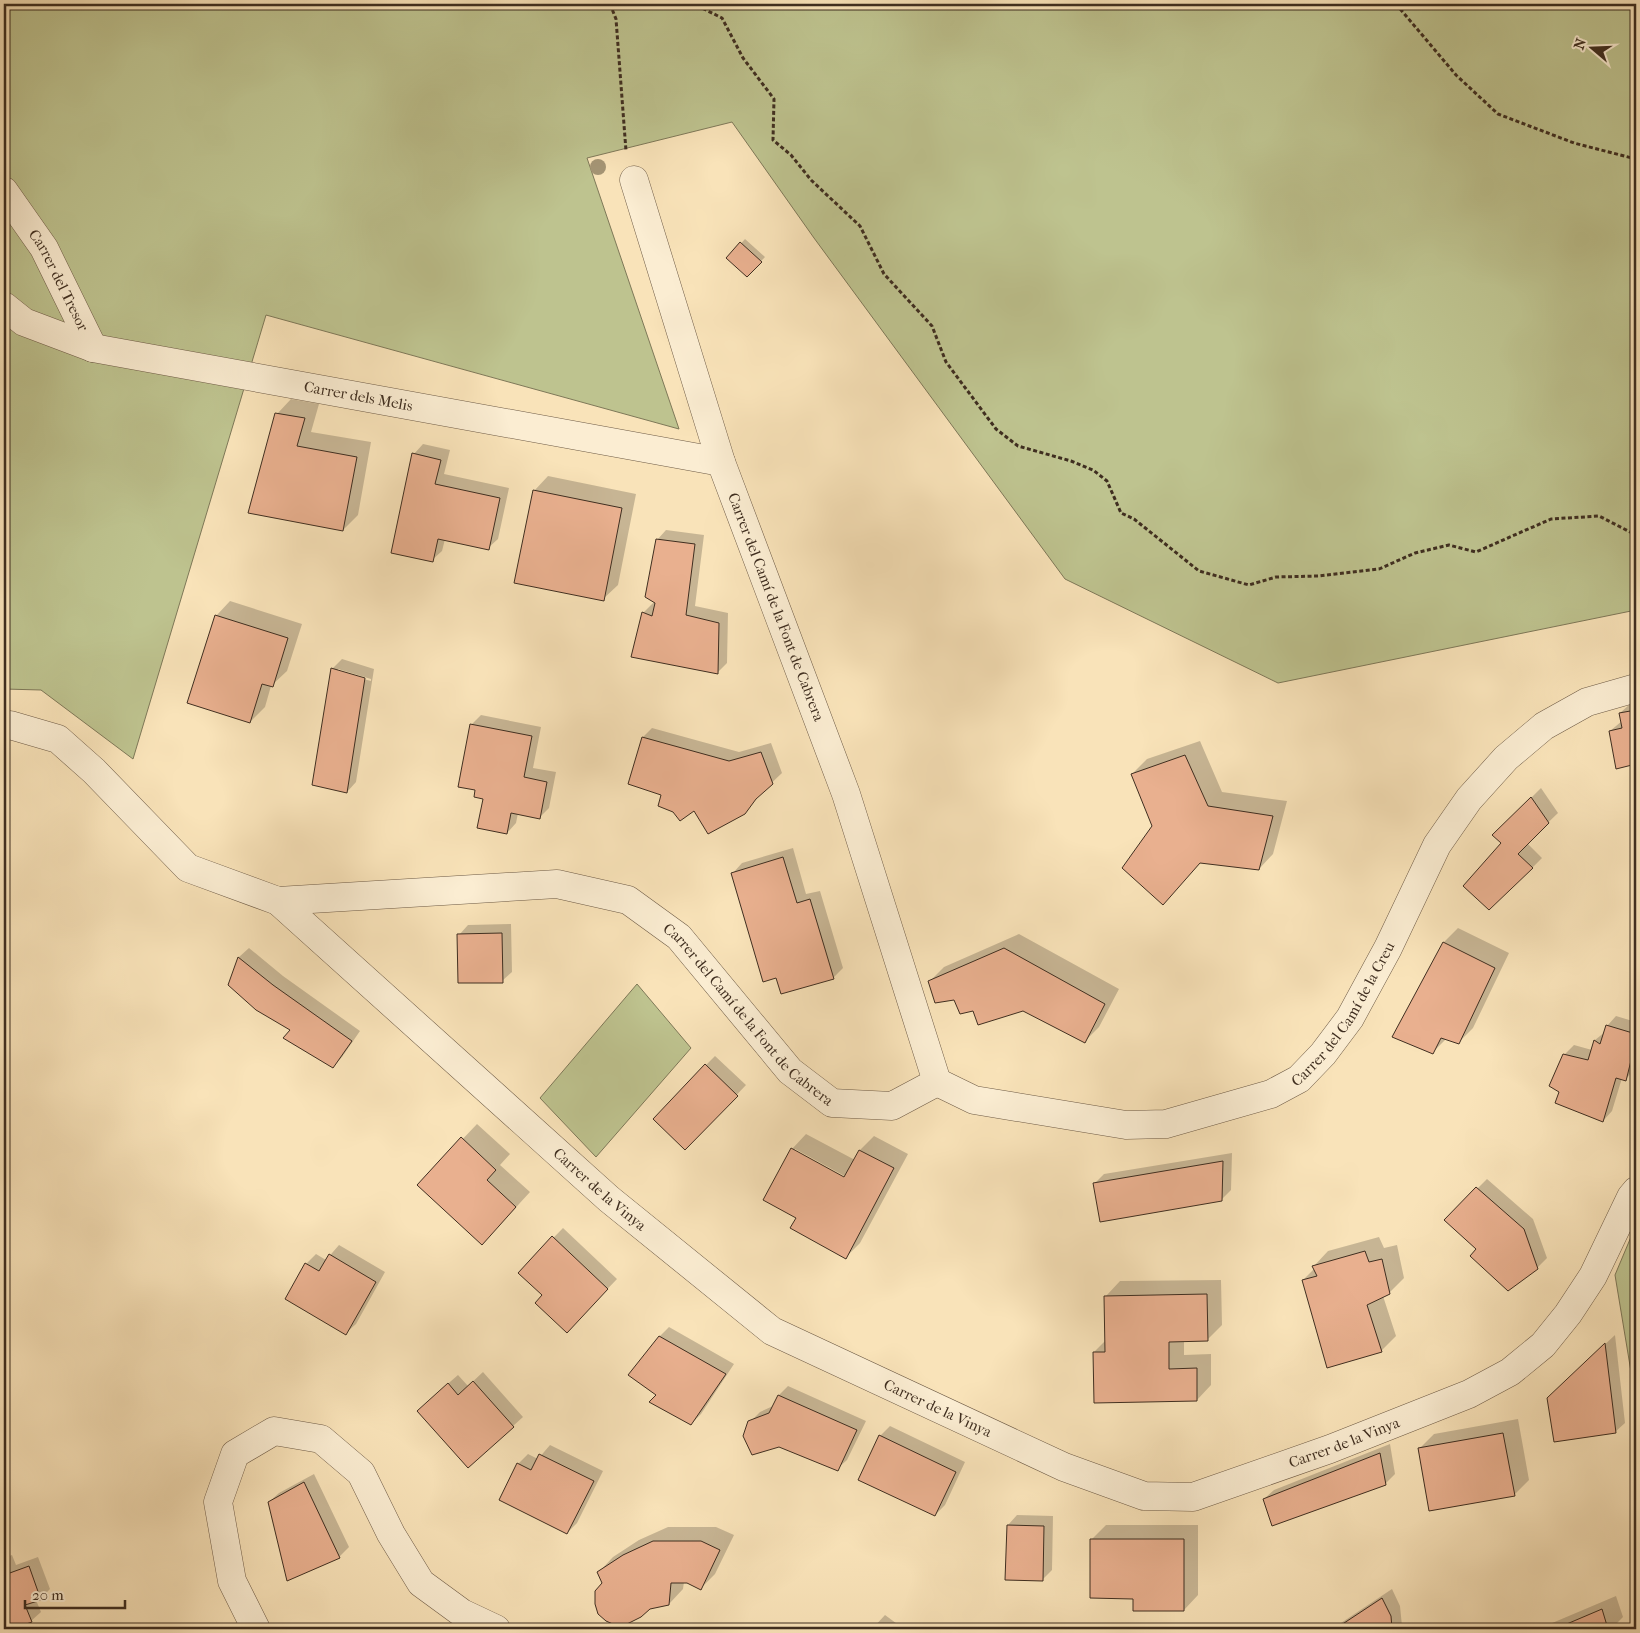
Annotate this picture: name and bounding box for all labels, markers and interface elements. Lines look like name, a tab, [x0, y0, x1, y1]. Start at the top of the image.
north arrow	[1568, 22, 1618, 72]
text: N	[1570, 36, 1590, 52]
street label: Carrer del Tresor	[25, 226, 93, 335]
street label: Carrer dels Melis	[302, 377, 415, 415]
street label: Carrer del Camí de la Font de Cabrera	[724, 490, 828, 725]
street label: Carrer del Camí de la Font de Cabrera	[660, 919, 838, 1110]
street label: Carrer del Camí de la Creu	[1288, 939, 1399, 1090]
street label: Carrer de la Vinya	[550, 1144, 651, 1235]
street label: Carrer de la Vinya	[881, 1375, 996, 1442]
street label: Carrer de la Vinya	[1286, 1413, 1403, 1472]
scale bar	[25, 1578, 125, 1610]
text: 20 m	[32, 1586, 64, 1604]

